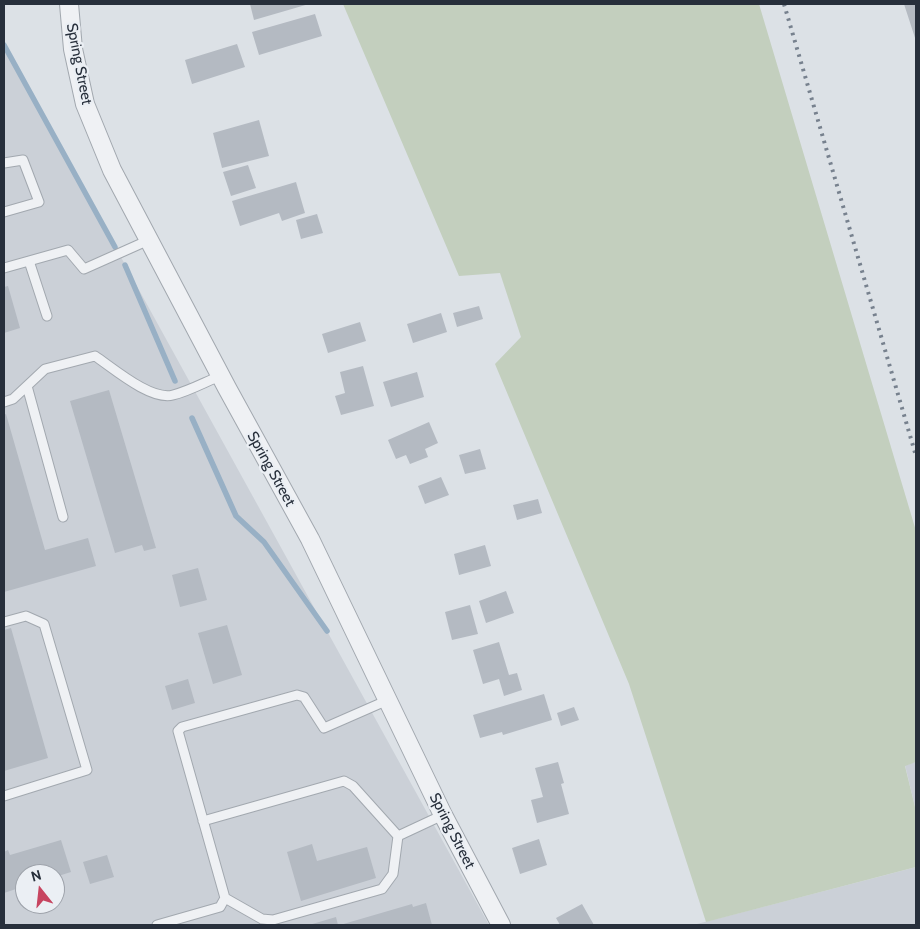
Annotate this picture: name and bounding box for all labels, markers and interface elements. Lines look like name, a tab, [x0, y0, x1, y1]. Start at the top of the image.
street label: Spring Street	[62, 22, 96, 106]
street label: Spring Street	[243, 428, 299, 510]
street label: Spring Street	[425, 790, 479, 872]
north arrow	[15, 864, 65, 914]
text: N	[29, 866, 43, 886]

